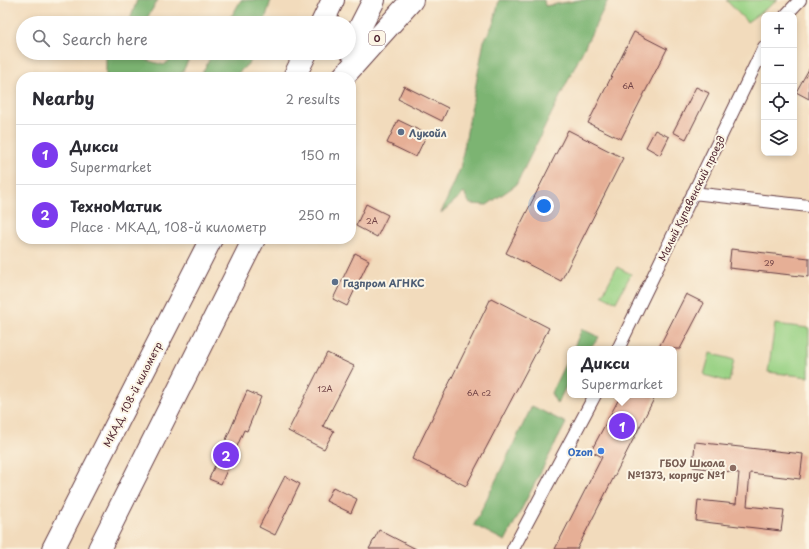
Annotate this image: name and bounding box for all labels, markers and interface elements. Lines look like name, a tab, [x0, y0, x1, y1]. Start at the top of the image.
map controls	[761, 12, 797, 156]
button: +	[761, 12, 797, 48]
search box	[16, 16, 356, 60]
icon: search	[30, 27, 52, 49]
text: Search here	[62, 27, 148, 50]
road number: 0	[369, 31, 385, 45]
button: −	[761, 48, 797, 84]
house number: 6А	[622, 80, 634, 92]
button: locate	[761, 84, 797, 120]
text: Nearby	[32, 85, 94, 111]
text: 2 results	[286, 89, 340, 108]
button: layers	[761, 120, 797, 156]
place label: Лукойл	[409, 125, 447, 141]
marker: Лукойл	[396, 127, 406, 137]
street label: Малый Купавенский проезд	[654, 133, 729, 264]
text: Дикси	[70, 134, 119, 157]
text: 1	[42, 145, 48, 164]
text: 150 m	[301, 145, 340, 164]
text: Supermarket	[70, 157, 152, 176]
text: ТехноМатик	[70, 194, 162, 217]
your location	[534, 196, 554, 216]
text: 2	[40, 205, 50, 224]
text: 250 m	[298, 205, 340, 224]
house number: 2А	[366, 215, 378, 227]
text: Place · МКАД, 108-й километр	[70, 217, 267, 236]
house number: 29	[764, 257, 774, 269]
place label: Газпром АГНКС	[343, 275, 425, 290]
marker: Газпром АГНКС	[330, 277, 340, 287]
street label: МКАД, 108-й километр	[99, 339, 165, 449]
popup	[567, 346, 677, 398]
text: Дикси	[581, 351, 630, 374]
text: Supermarket	[581, 374, 663, 393]
house number: 12А	[317, 383, 333, 395]
house number: 6A c2	[467, 387, 492, 399]
pin: 1	[609, 411, 635, 441]
pin: 2	[213, 440, 239, 470]
place label: Ozon	[568, 444, 593, 459]
marker: Ozon	[596, 446, 606, 456]
place label: ГБОУ Школа №1373, корпус №1	[627, 455, 725, 482]
marker: ГБОУ Школа №1373, корпус №1	[728, 463, 738, 473]

